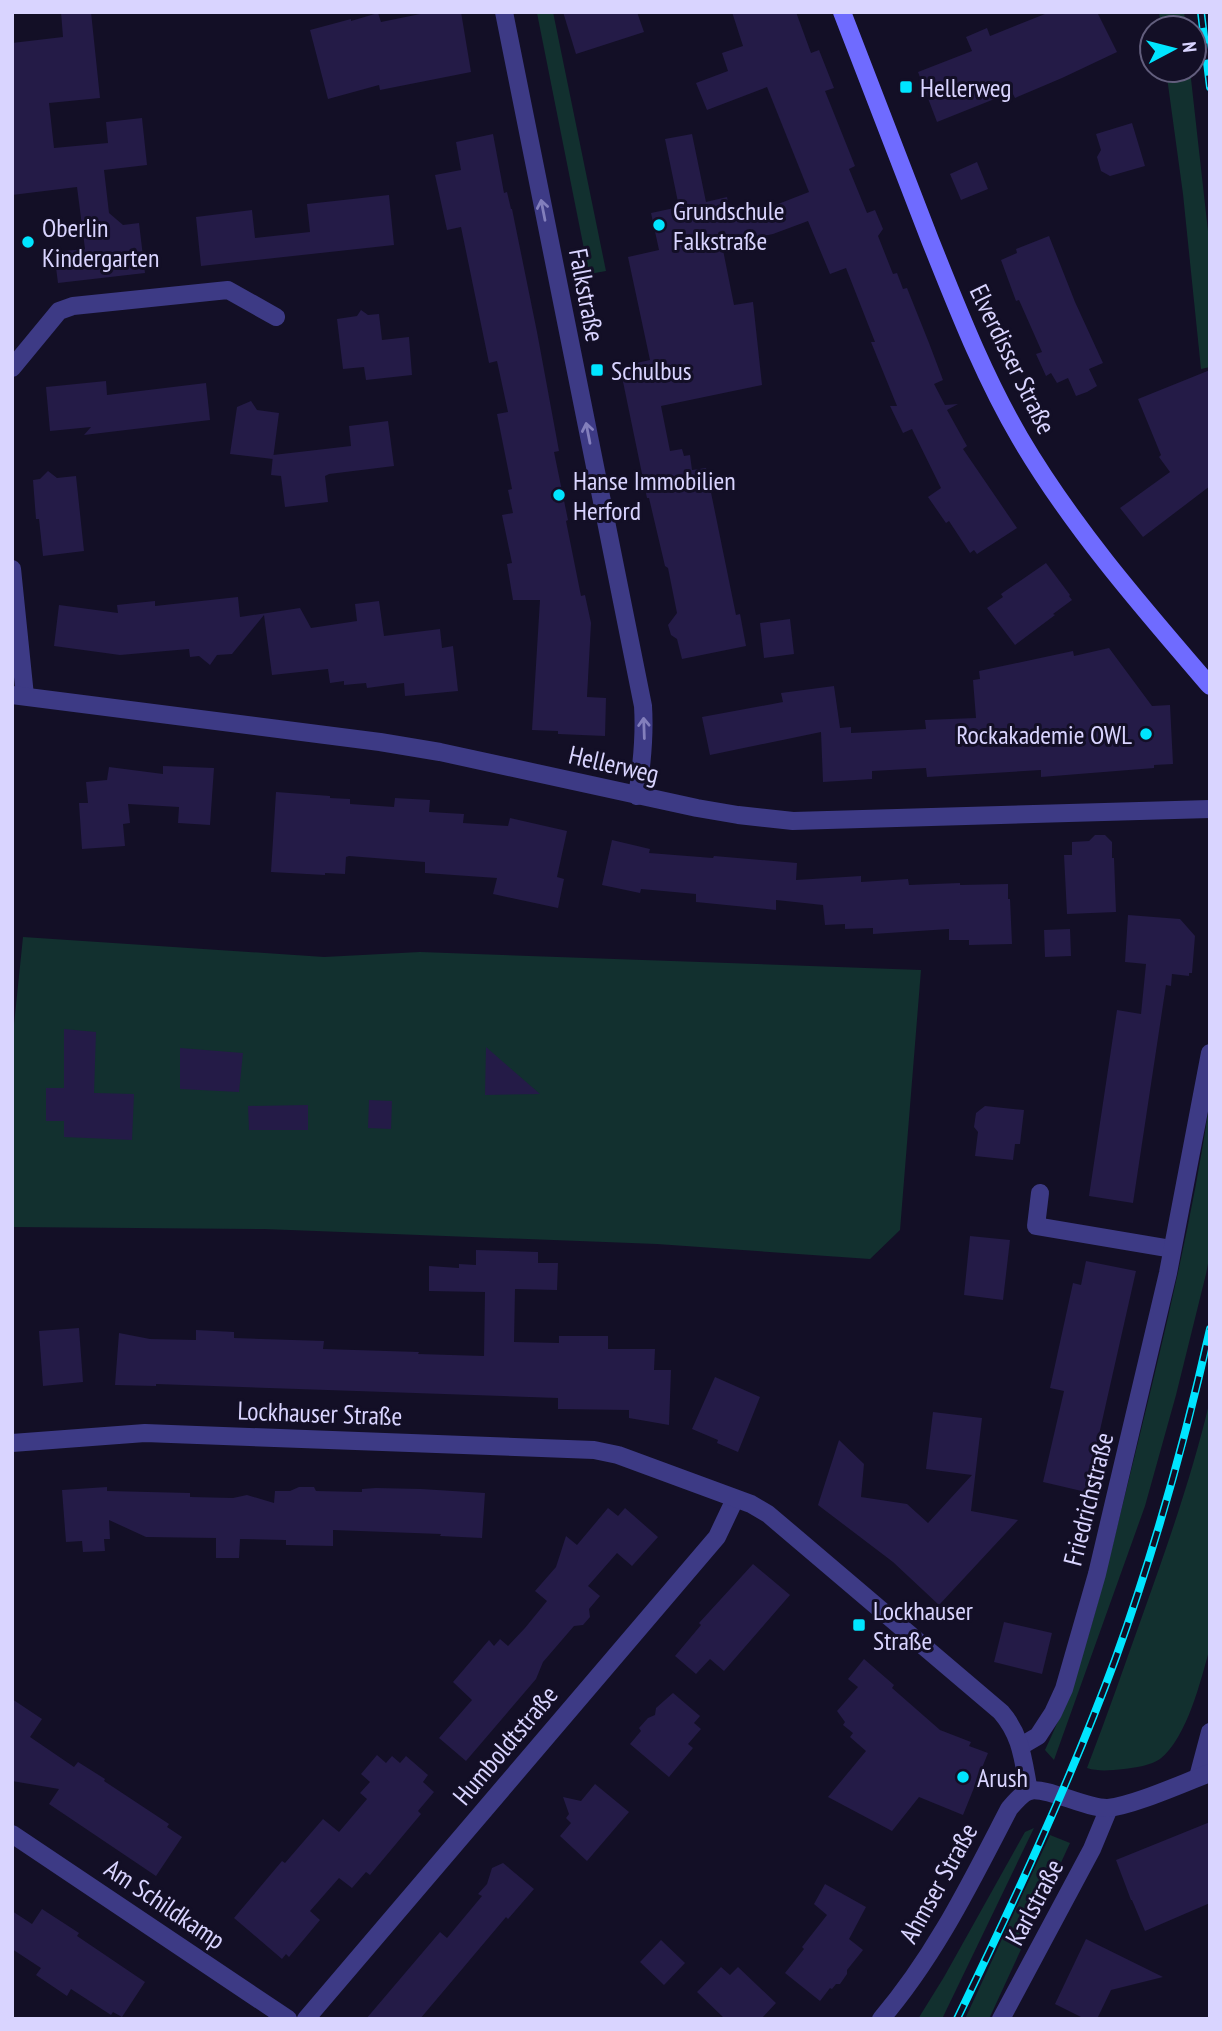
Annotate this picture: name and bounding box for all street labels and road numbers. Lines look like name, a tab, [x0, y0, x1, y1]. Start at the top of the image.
street label: Falkstraße	[562, 246, 612, 344]
street label: Elverdisser Straße	[963, 279, 1063, 439]
street label: Hellerweg	[566, 738, 662, 790]
street label: Lockhauser Straße	[237, 1394, 403, 1432]
street label: Friedrichstraße	[1056, 1429, 1120, 1569]
street label: Humboldtstraße	[445, 1678, 565, 1812]
street label: Ahmser Straße	[892, 1817, 984, 1949]
street label: Am Schildkamp	[98, 1852, 232, 1956]
street label: Karlstraße	[998, 1853, 1070, 1951]

